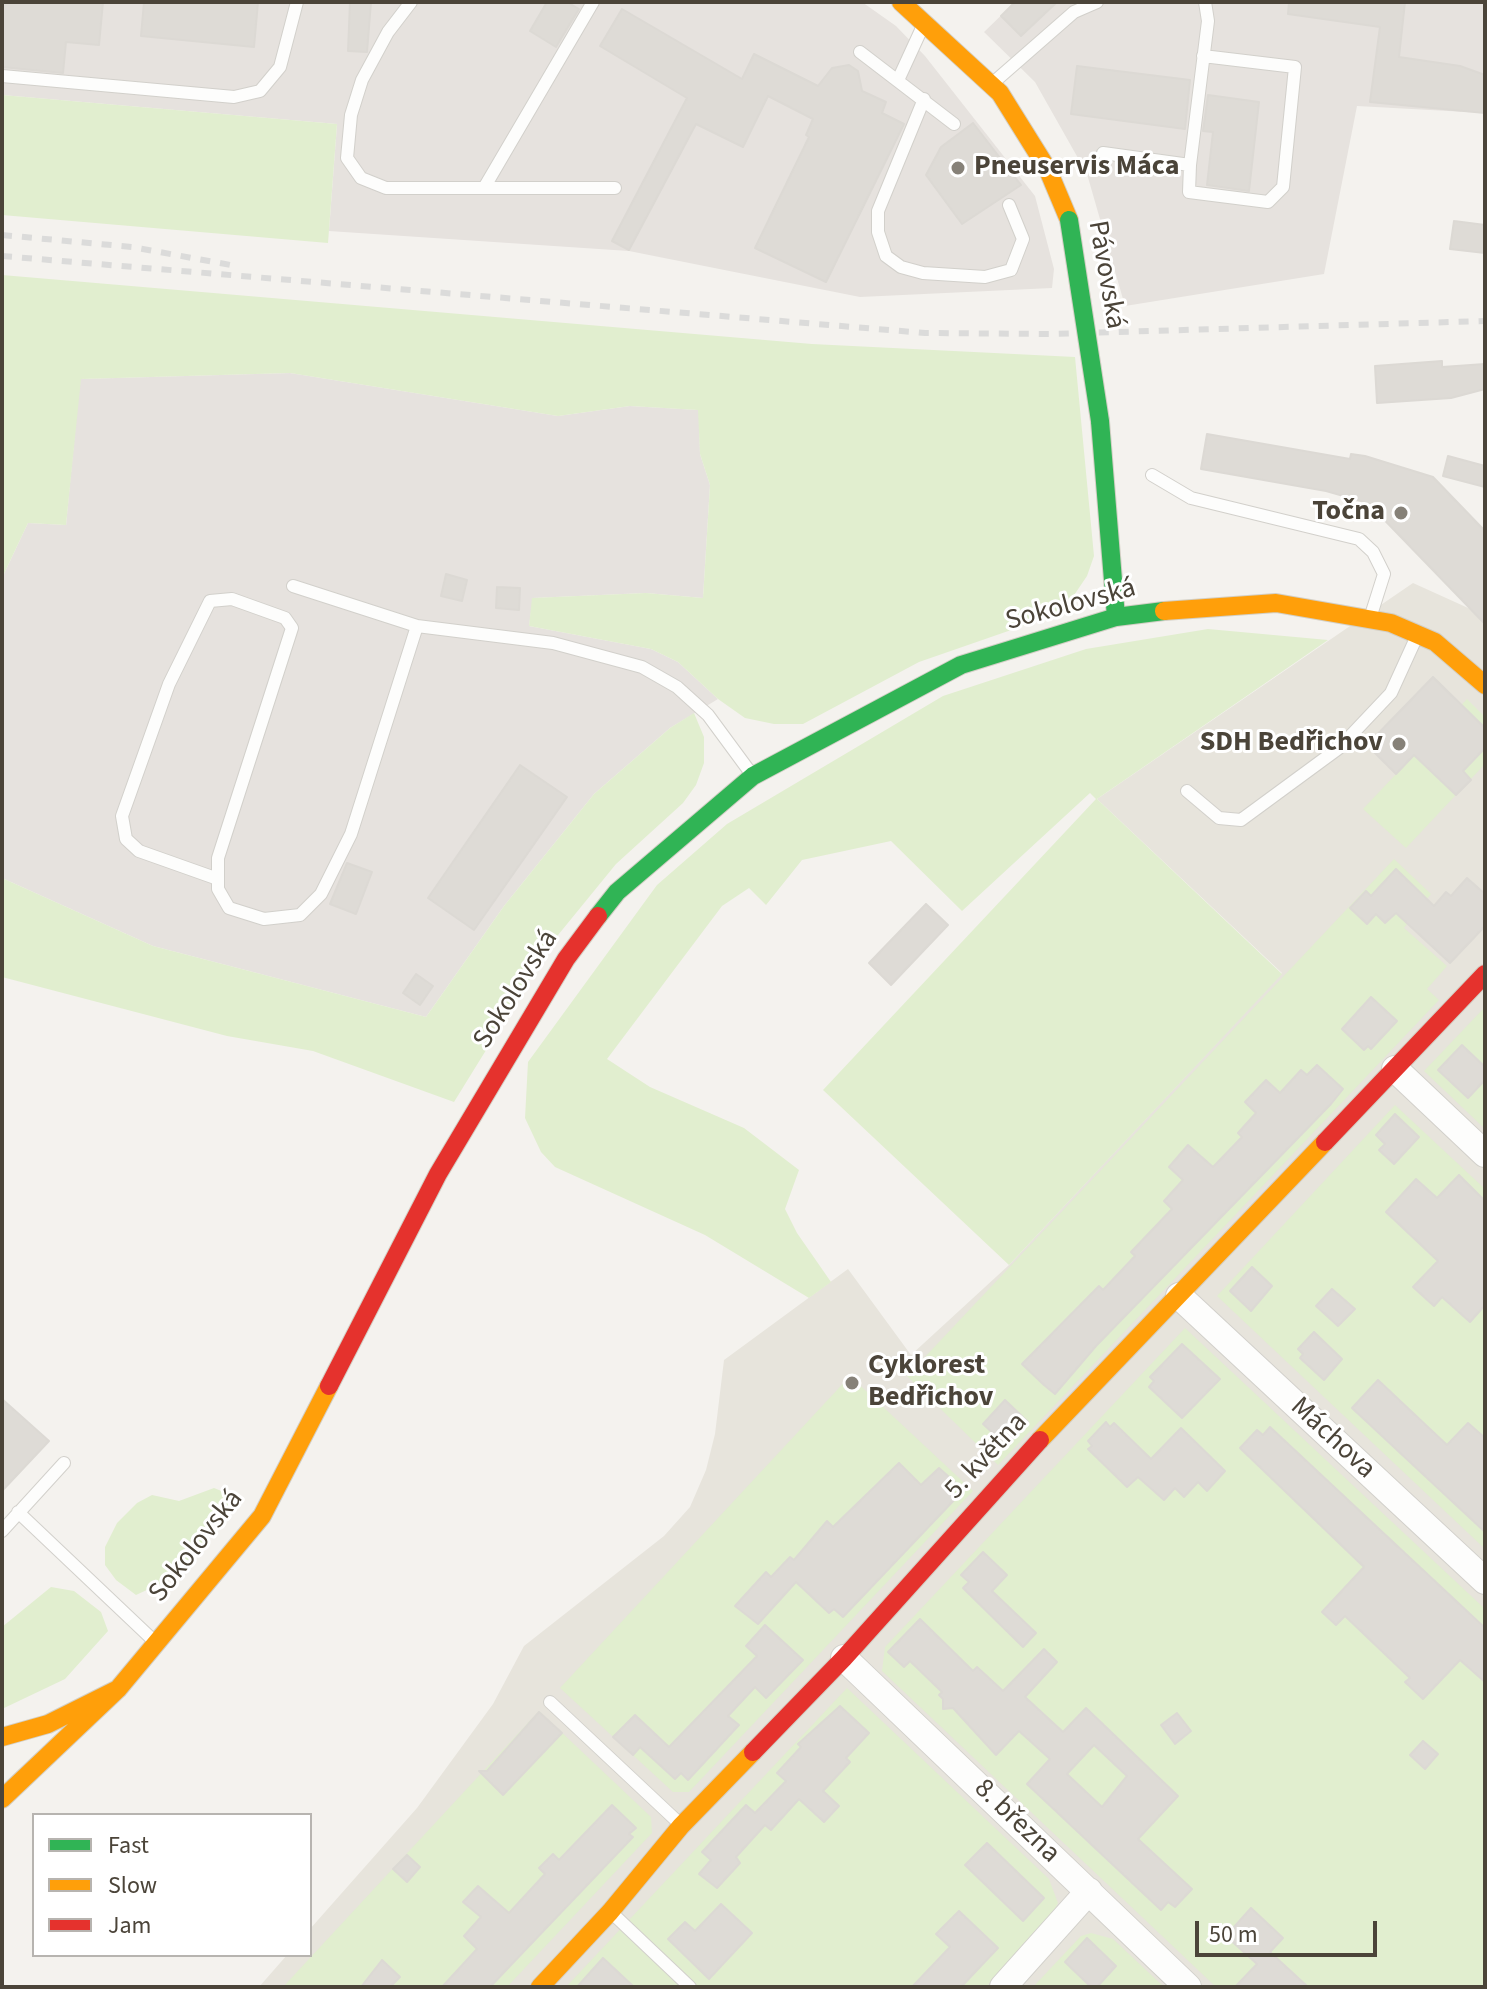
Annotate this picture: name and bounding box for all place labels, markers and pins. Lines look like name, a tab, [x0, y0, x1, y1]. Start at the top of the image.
place label: Pneuservis Máca	[974, 151, 1179, 185]
marker: Pneuservis Máca	[949, 159, 967, 177]
place label: Točna	[1312, 496, 1385, 530]
marker: Točna	[1392, 504, 1410, 522]
place label: SDH Bedřichov	[1200, 727, 1383, 761]
marker: SDH Bedřichov	[1390, 735, 1408, 753]
place label: Cyklorest Bedřichov	[868, 1350, 993, 1416]
marker: Cyklorest Bedřichov	[843, 1374, 861, 1392]

